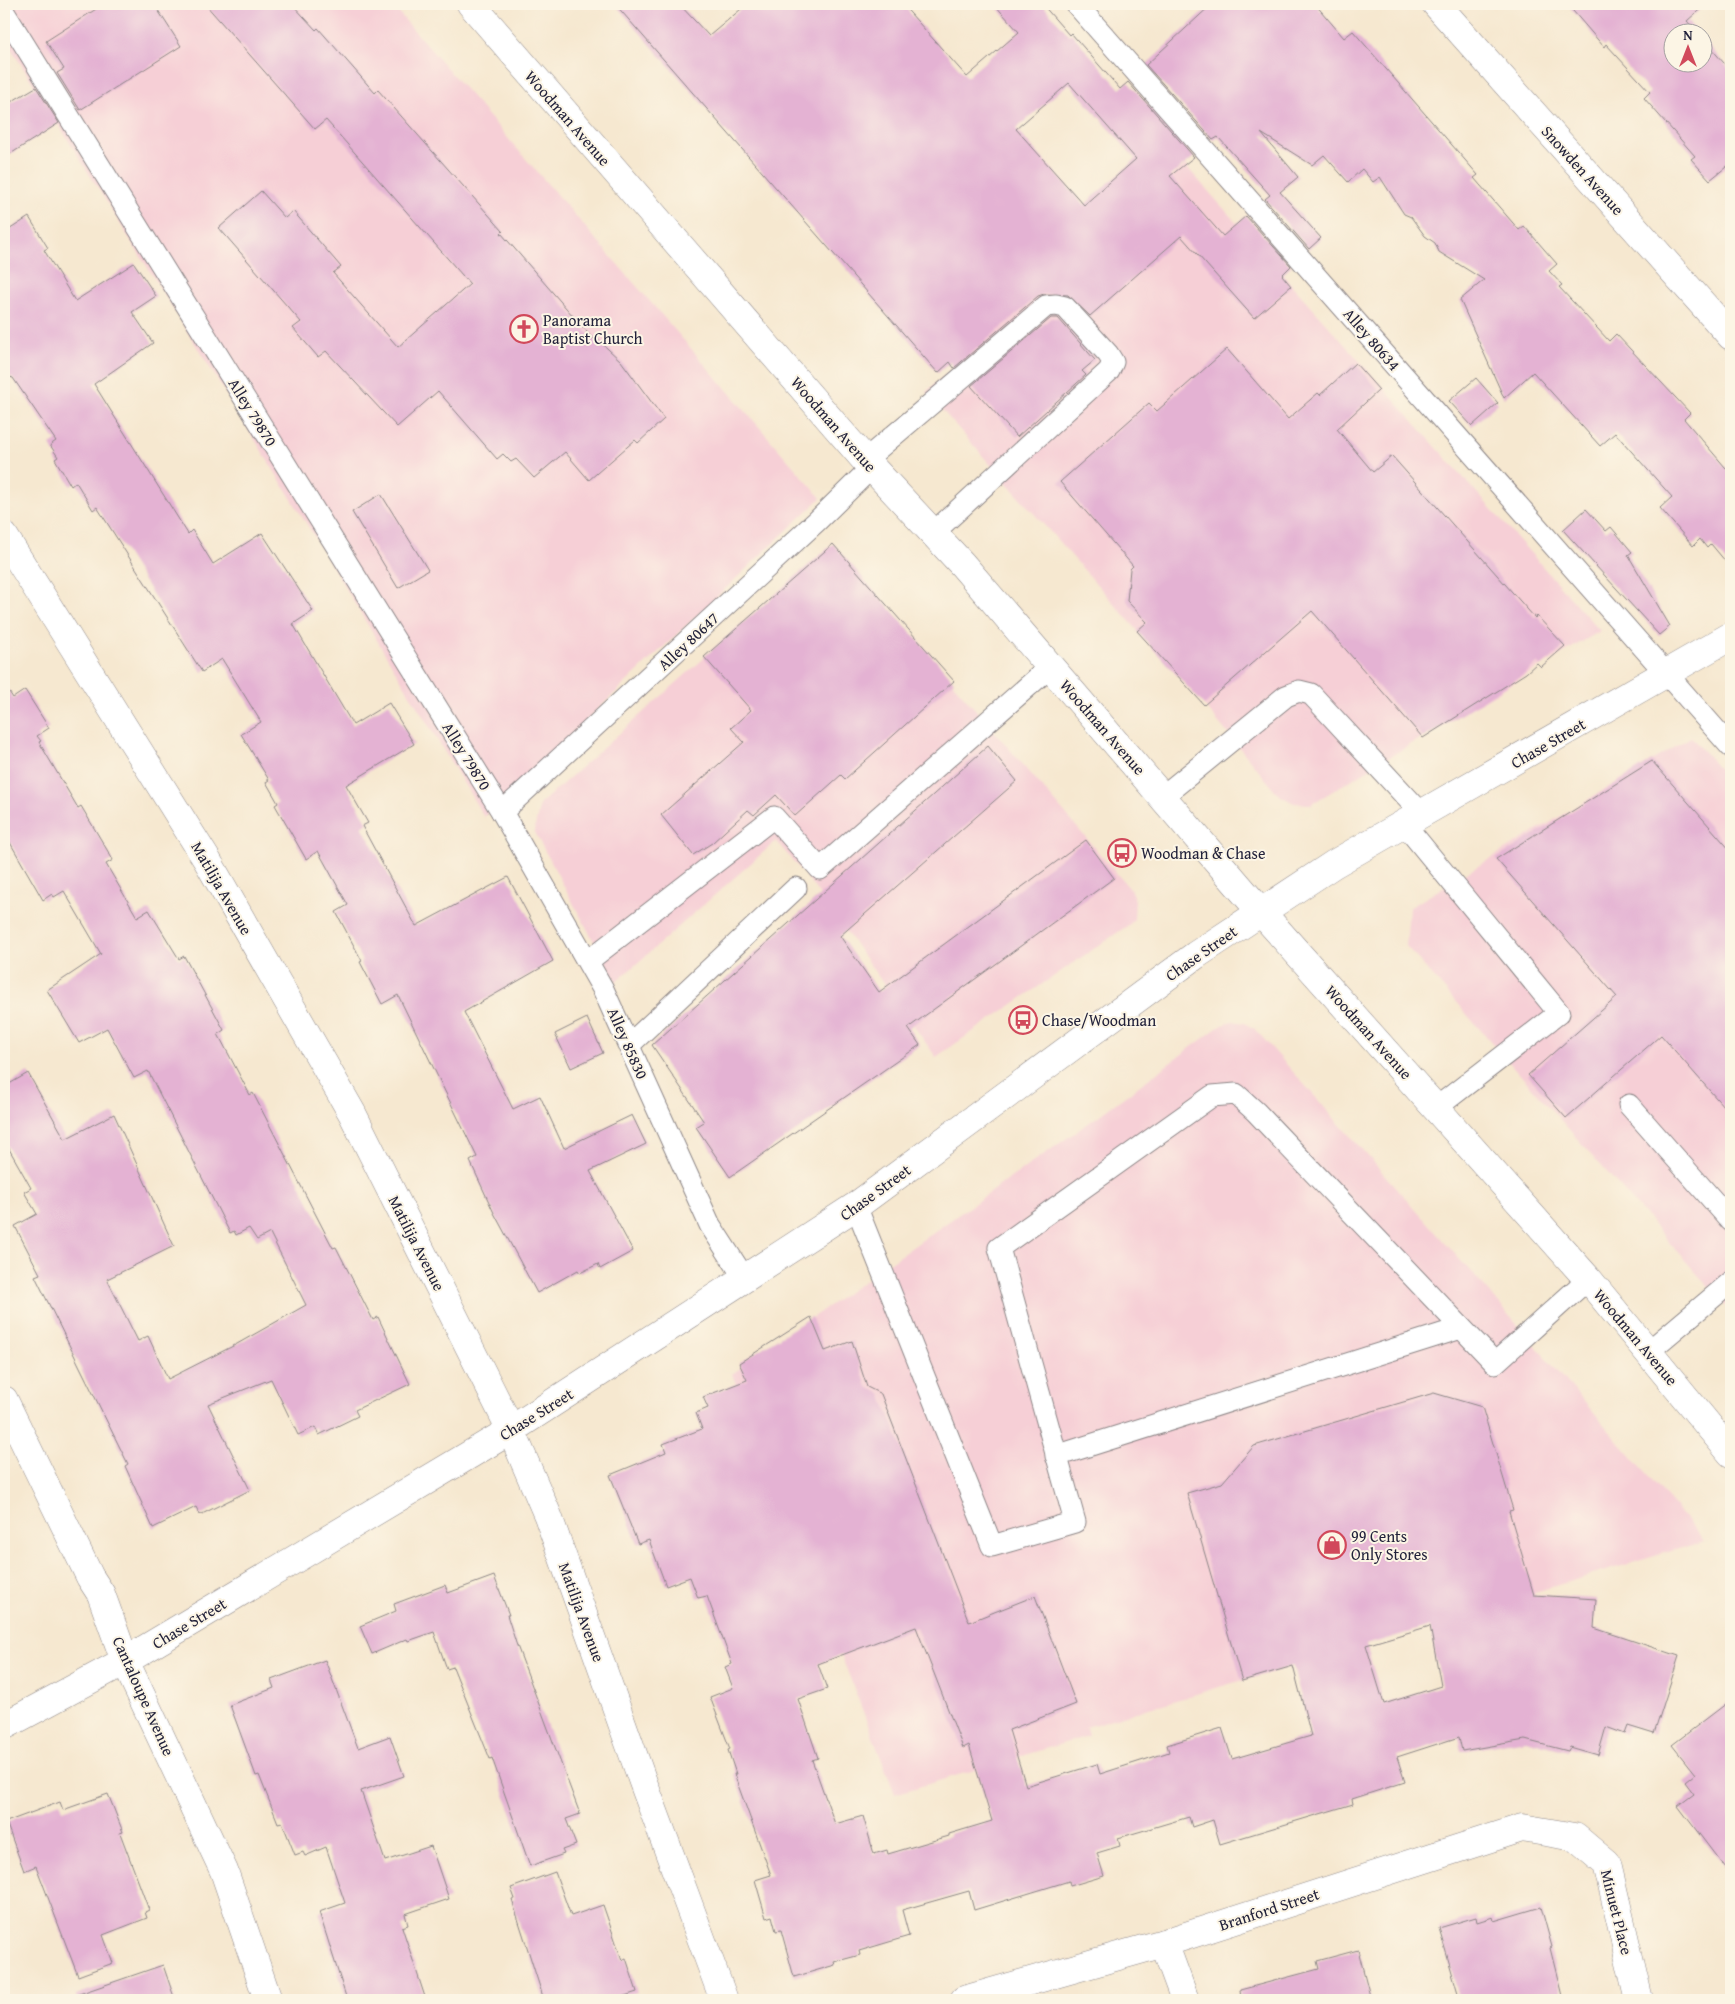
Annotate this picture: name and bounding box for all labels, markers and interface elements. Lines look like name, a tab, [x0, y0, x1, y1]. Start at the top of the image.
north arrow	[1662, 22, 1712, 72]
text: N	[1683, 25, 1693, 45]
street label: Woodman Avenue	[520, 65, 616, 171]
street label: Snowden Avenue	[1536, 120, 1630, 220]
street label: Alley 80634	[1338, 302, 1406, 376]
place label: Panorama Baptist Church	[543, 308, 642, 350]
church icon: Panorama Baptist Church	[509, 314, 539, 344]
street label: Woodman Avenue	[786, 371, 882, 477]
street label: Alley 79870	[223, 373, 284, 451]
street label: Alley 80647	[652, 606, 724, 676]
street label: Woodman Avenue	[1055, 674, 1151, 780]
street label: Chase Street	[1506, 712, 1590, 774]
street label: Alley 79870	[437, 717, 498, 795]
street label: Matilija Avenue	[186, 837, 258, 939]
bus stop icon: Woodman & Chase	[1107, 838, 1137, 868]
place label: Woodman & Chase	[1141, 841, 1265, 865]
street label: Chase Street	[1160, 919, 1242, 987]
street label: Woodman Avenue	[1320, 979, 1418, 1085]
street label: Alley 85830	[602, 1003, 655, 1083]
bus stop icon: Chase/Woodman	[1008, 1005, 1038, 1035]
place label: Chase/Woodman	[1042, 1008, 1156, 1032]
street label: Chase Street	[834, 1158, 916, 1226]
street label: Matilija Avenue	[383, 1191, 451, 1295]
street label: Woodman Avenue	[1588, 1283, 1684, 1391]
street label: Chase Street	[494, 1382, 578, 1446]
place label: 99 Cents Only Stores	[1351, 1524, 1428, 1566]
shop icon: 99 Cents Only Stores	[1317, 1530, 1347, 1560]
street label: Matilija Avenue	[553, 1559, 611, 1665]
street label: Chase Street	[147, 1591, 231, 1655]
street label: Cantaloupe Avenue	[107, 1632, 181, 1760]
street label: Minuet Place	[1595, 1867, 1639, 1957]
street label: Branford Street	[1216, 1881, 1323, 1937]

